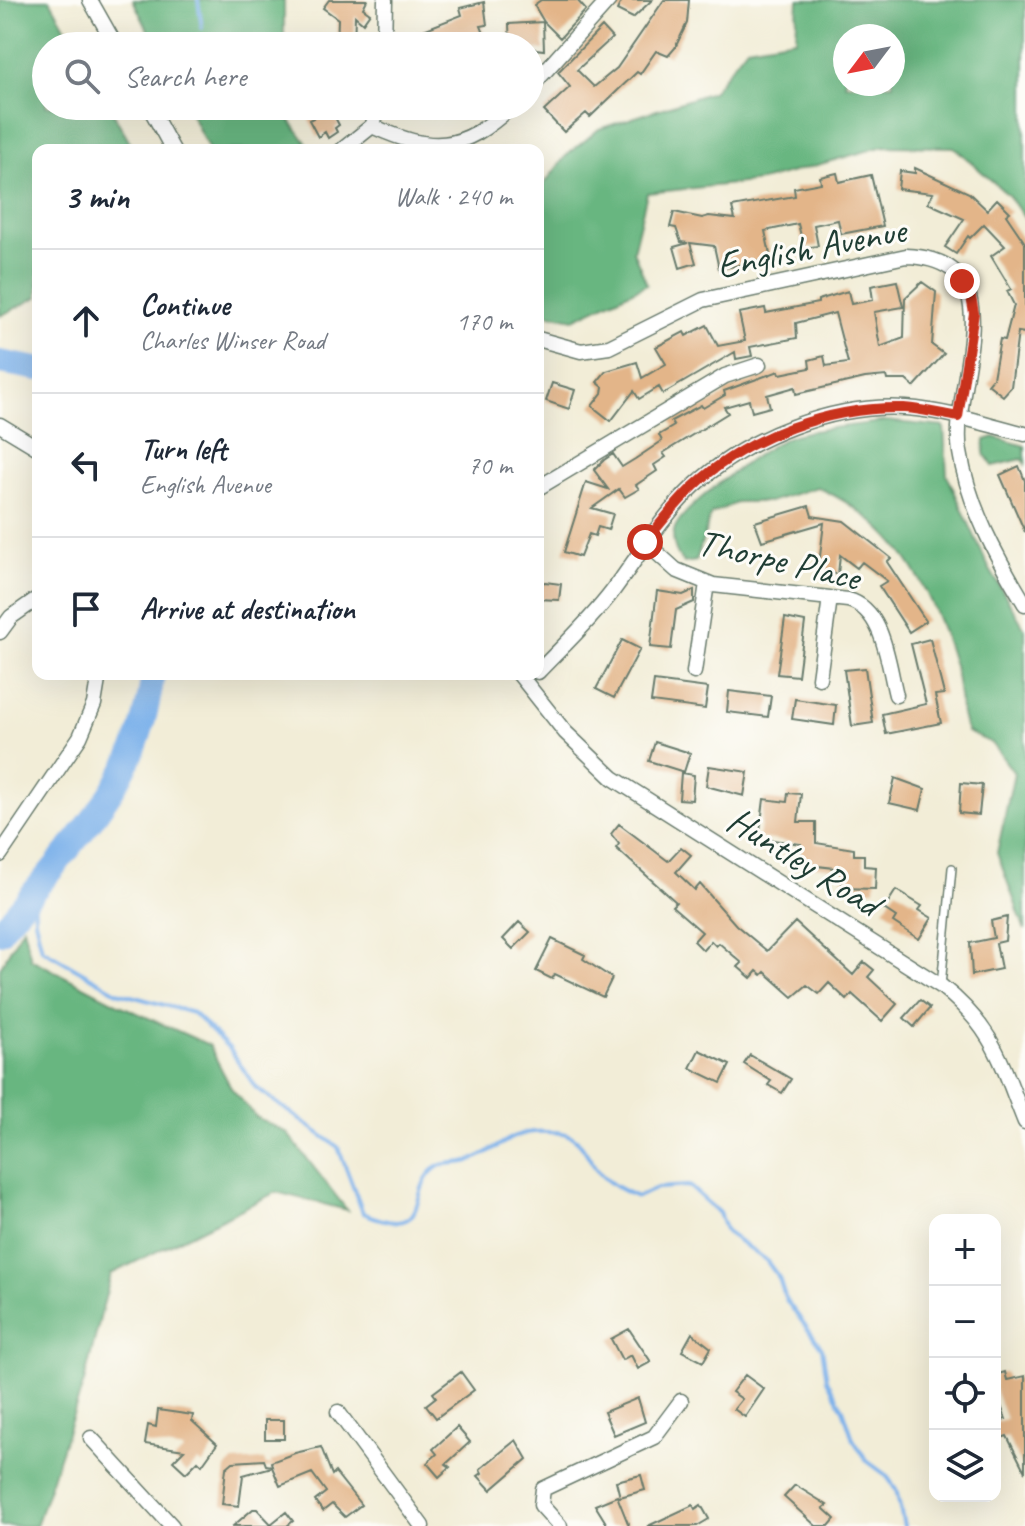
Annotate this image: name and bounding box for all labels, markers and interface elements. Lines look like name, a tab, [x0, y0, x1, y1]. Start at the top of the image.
north arrow	[833, 24, 905, 96]
search box	[32, 32, 544, 120]
icon: search	[60, 54, 104, 98]
text: Search here	[124, 57, 246, 95]
text: 3 min	[64, 175, 129, 218]
text: Walk · 240 m	[395, 180, 512, 213]
street label: English Avenue	[713, 206, 912, 289]
route end	[944, 263, 980, 299]
text: Continue	[140, 286, 230, 324]
icon: ahead	[64, 299, 108, 343]
text: 170 m	[456, 305, 512, 338]
text: Charles Winser Road	[140, 324, 325, 357]
text: Turn left	[140, 430, 227, 468]
icon: left	[64, 443, 108, 487]
text: 70 m	[468, 449, 512, 482]
text: English Avenue	[140, 468, 271, 501]
street label: Thorpe Place	[693, 518, 867, 601]
route start	[627, 524, 663, 560]
icon: arrive	[64, 587, 108, 631]
text: Arrive at destination	[140, 590, 355, 628]
street label: Huntley Road	[719, 796, 894, 930]
map controls	[929, 1214, 1001, 1502]
button: +	[929, 1214, 1001, 1286]
button: −	[929, 1286, 1001, 1358]
button: locate	[929, 1358, 1001, 1430]
button: layers	[929, 1430, 1001, 1502]

